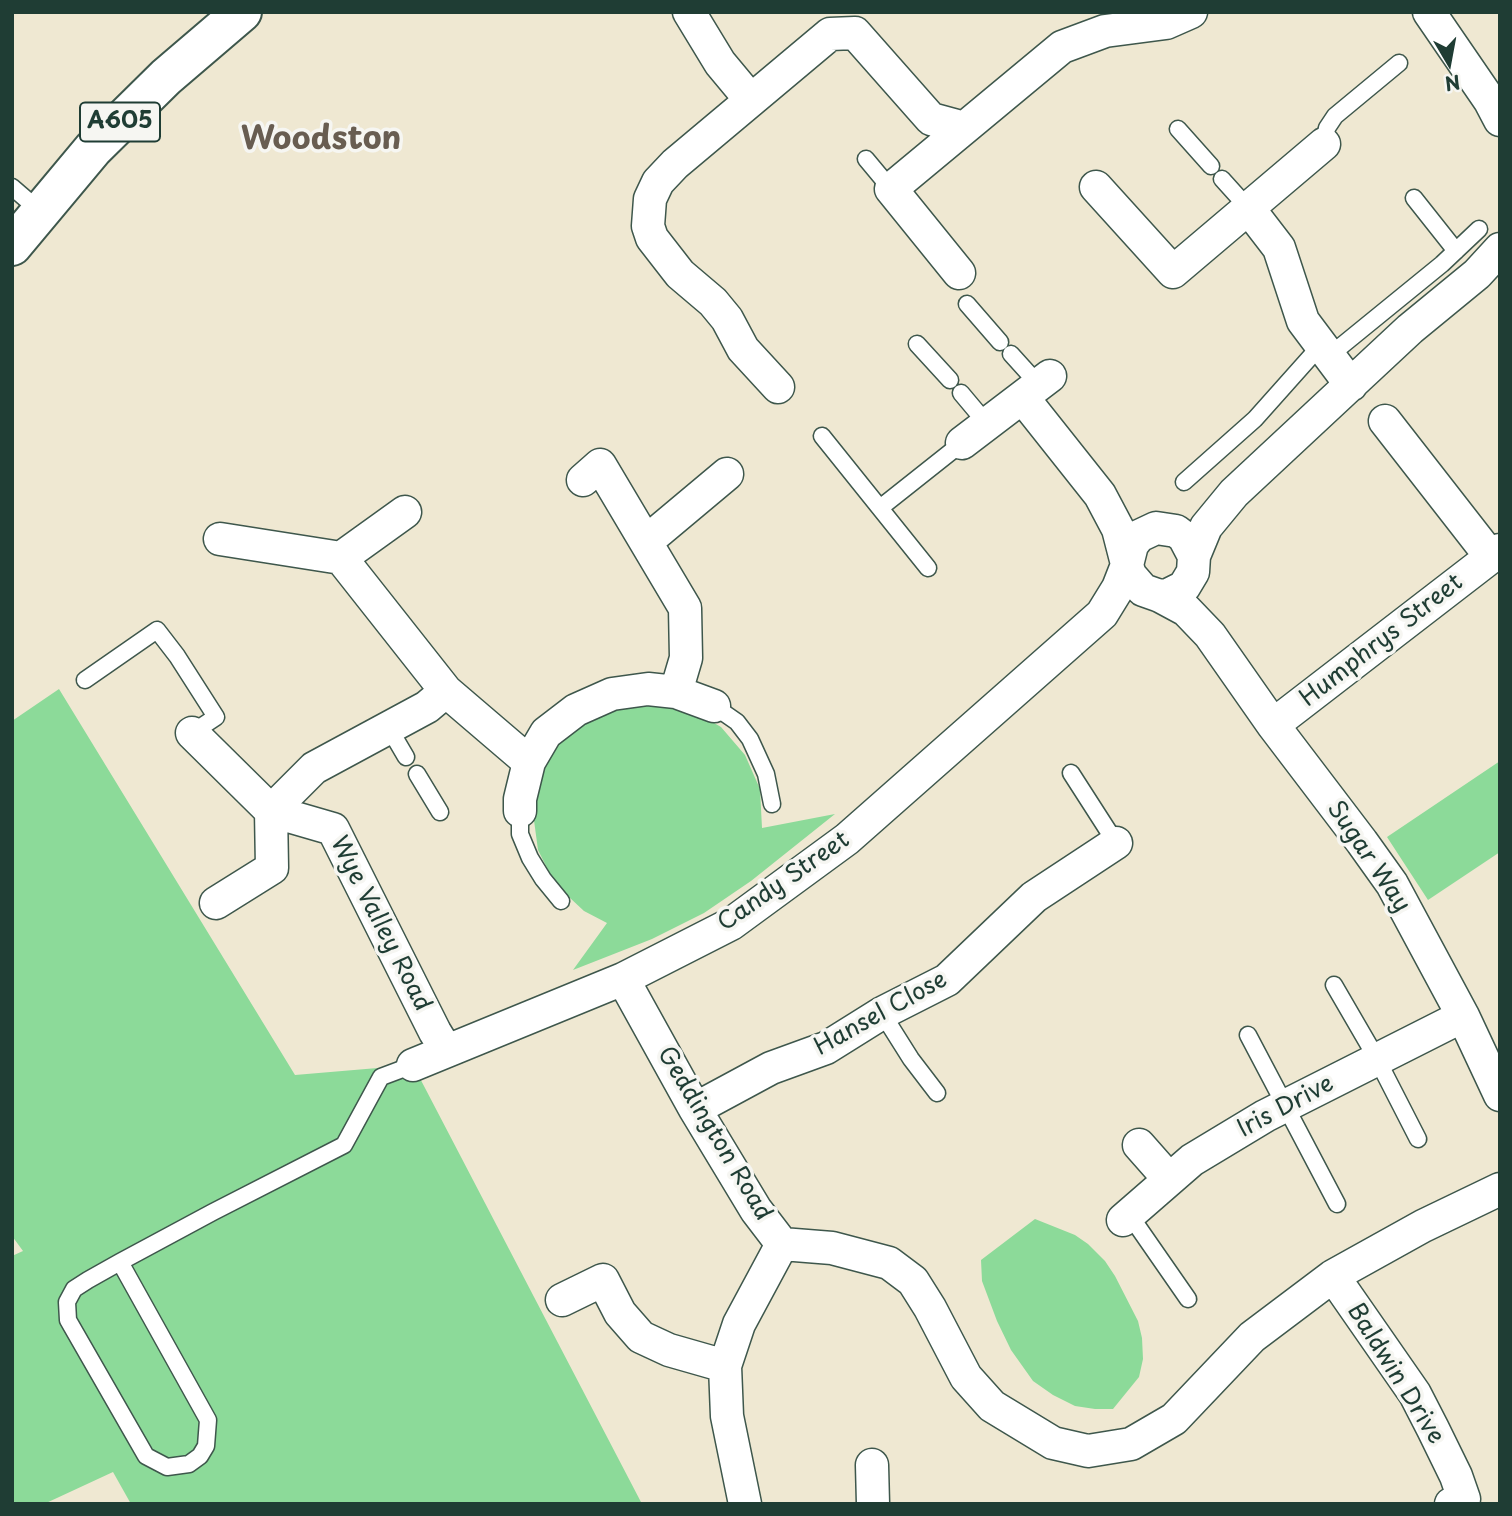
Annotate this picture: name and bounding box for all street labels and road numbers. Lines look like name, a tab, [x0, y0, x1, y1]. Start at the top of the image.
road number: A605	[80, 102, 160, 141]
street label: Humphrys Street	[1295, 569, 1469, 713]
street label: Sugar Way	[1320, 796, 1416, 918]
street label: Candy Street	[712, 826, 856, 938]
street label: Wye Valley Road	[323, 832, 437, 1016]
street label: Hansel Close	[810, 966, 952, 1062]
street label: Geddington Road	[651, 1042, 777, 1226]
street label: Iris Drive	[1233, 1070, 1339, 1144]
street label: Baldwin Drive	[1340, 1298, 1450, 1450]

